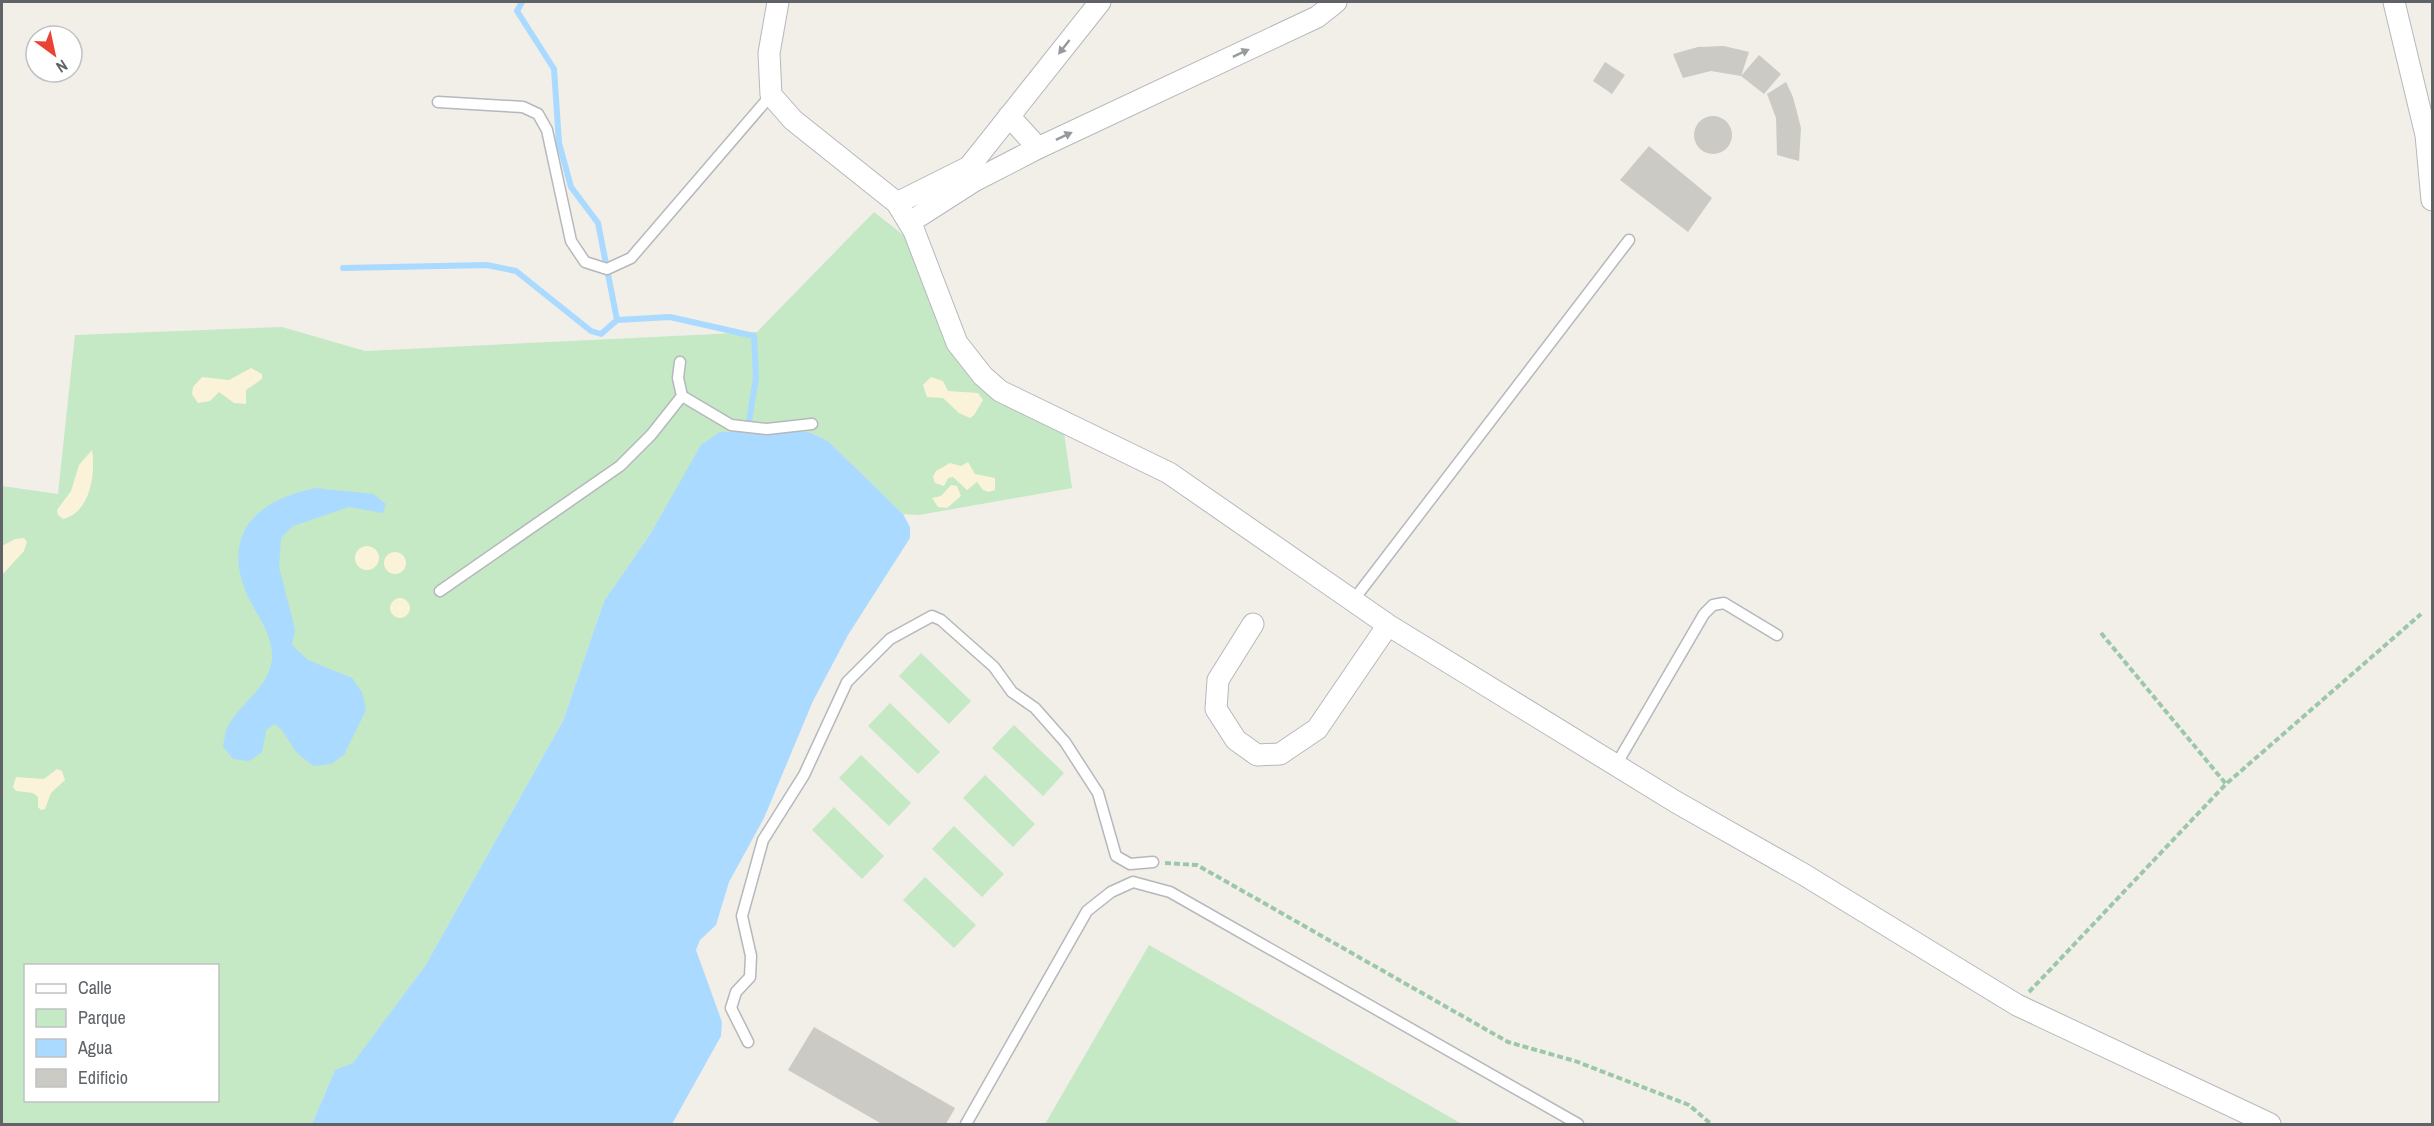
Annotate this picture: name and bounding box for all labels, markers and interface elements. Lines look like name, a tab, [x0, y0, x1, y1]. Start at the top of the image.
north arrow	[24, 24, 84, 84]
one-way arrow	[1058, 40, 1070, 55]
one-way arrow	[1232, 49, 1249, 58]
text: N	[52, 55, 72, 78]
one-way arrow	[1055, 130, 1073, 140]
legend	[24, 964, 219, 1102]
text: Calle	[78, 975, 112, 1000]
text: Parque	[78, 1005, 126, 1030]
text: Agua	[77, 1035, 112, 1060]
text: Edificio	[78, 1065, 128, 1090]

